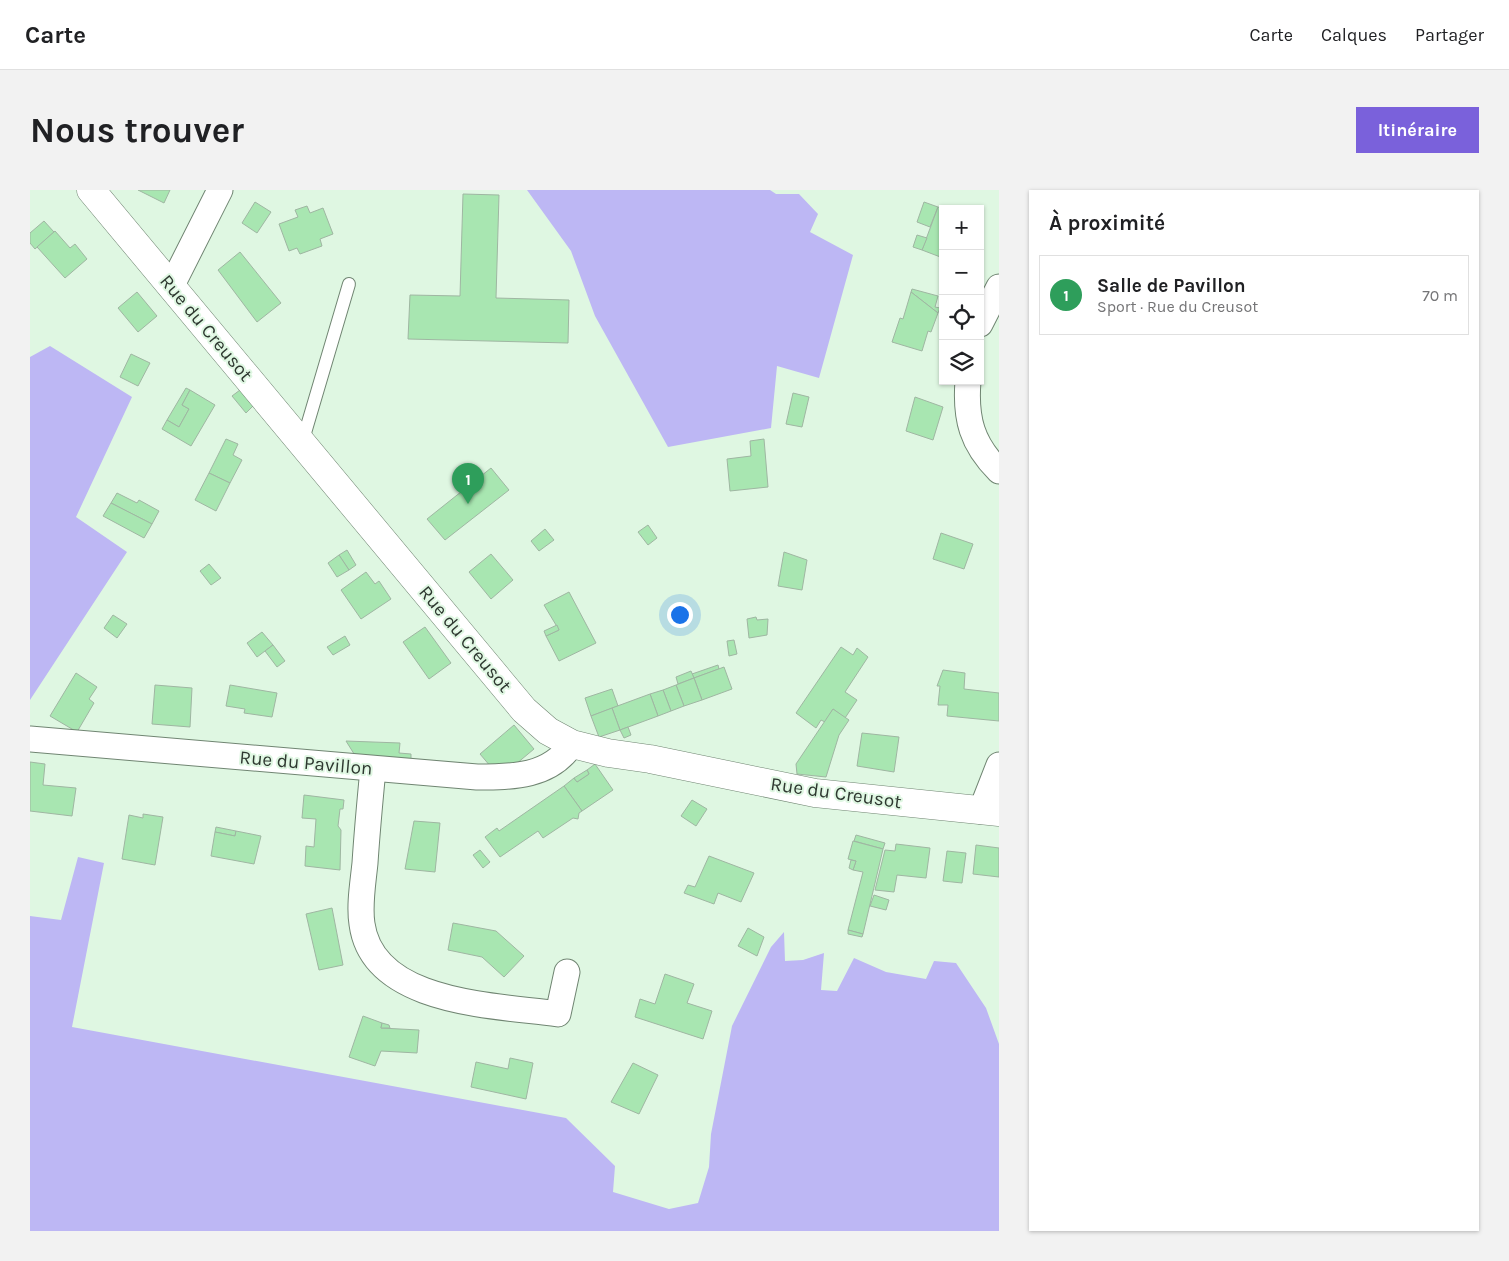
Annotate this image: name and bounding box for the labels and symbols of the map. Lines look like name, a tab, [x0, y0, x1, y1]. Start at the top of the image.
street label: Rue du Creusot	[155, 270, 257, 386]
pin: 1	[452, 463, 484, 504]
street label: Rue du Creusot	[414, 581, 516, 697]
your location	[667, 602, 693, 628]
street label: Rue du Pavillon	[239, 746, 373, 780]
street label: Rue du Creusot	[769, 773, 903, 813]

